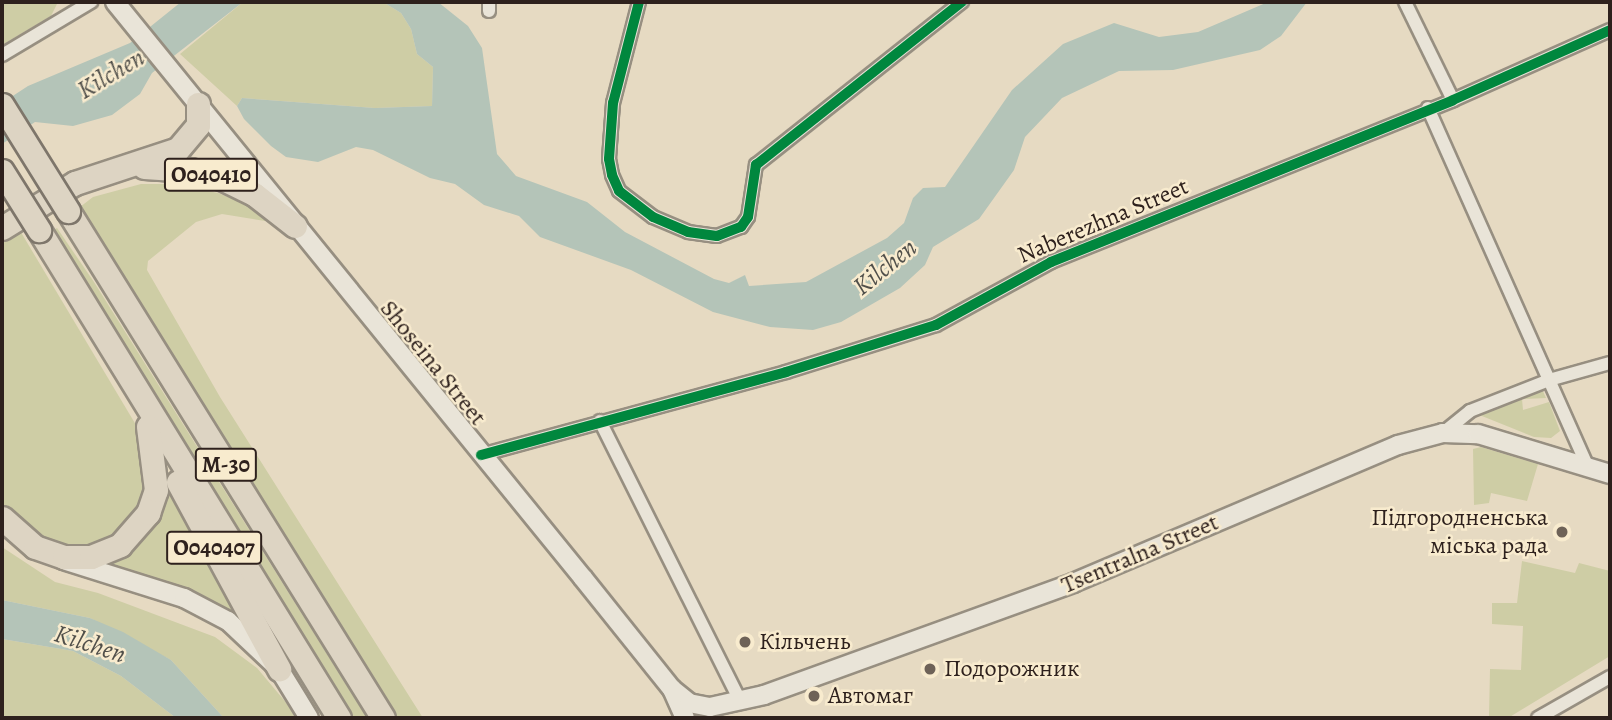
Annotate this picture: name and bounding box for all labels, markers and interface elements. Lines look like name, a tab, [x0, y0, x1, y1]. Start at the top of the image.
water label: Kilchen	[72, 42, 150, 106]
road number: О040410	[164, 156, 258, 194]
street label: Naberezhna Street	[1013, 172, 1193, 270]
water label: Kilchen	[847, 232, 923, 302]
street label: Shoseina Street	[374, 295, 492, 431]
road number: М-30	[194, 446, 258, 485]
place label: Підгородненська міська рада	[1371, 504, 1548, 560]
street label: Tsentralna Street	[1057, 508, 1223, 600]
marker: Підгородненська міська рада	[1554, 524, 1570, 540]
road number: О040407	[165, 528, 263, 568]
water label: Kilchen	[51, 618, 129, 670]
place label: Кільчень	[759, 628, 850, 656]
marker: Кільчень	[737, 634, 753, 650]
place label: Подорожник	[944, 655, 1079, 683]
marker: Подорожник	[922, 661, 938, 677]
place label: Автомаг	[828, 682, 913, 710]
marker: Автомаг	[806, 688, 822, 704]

